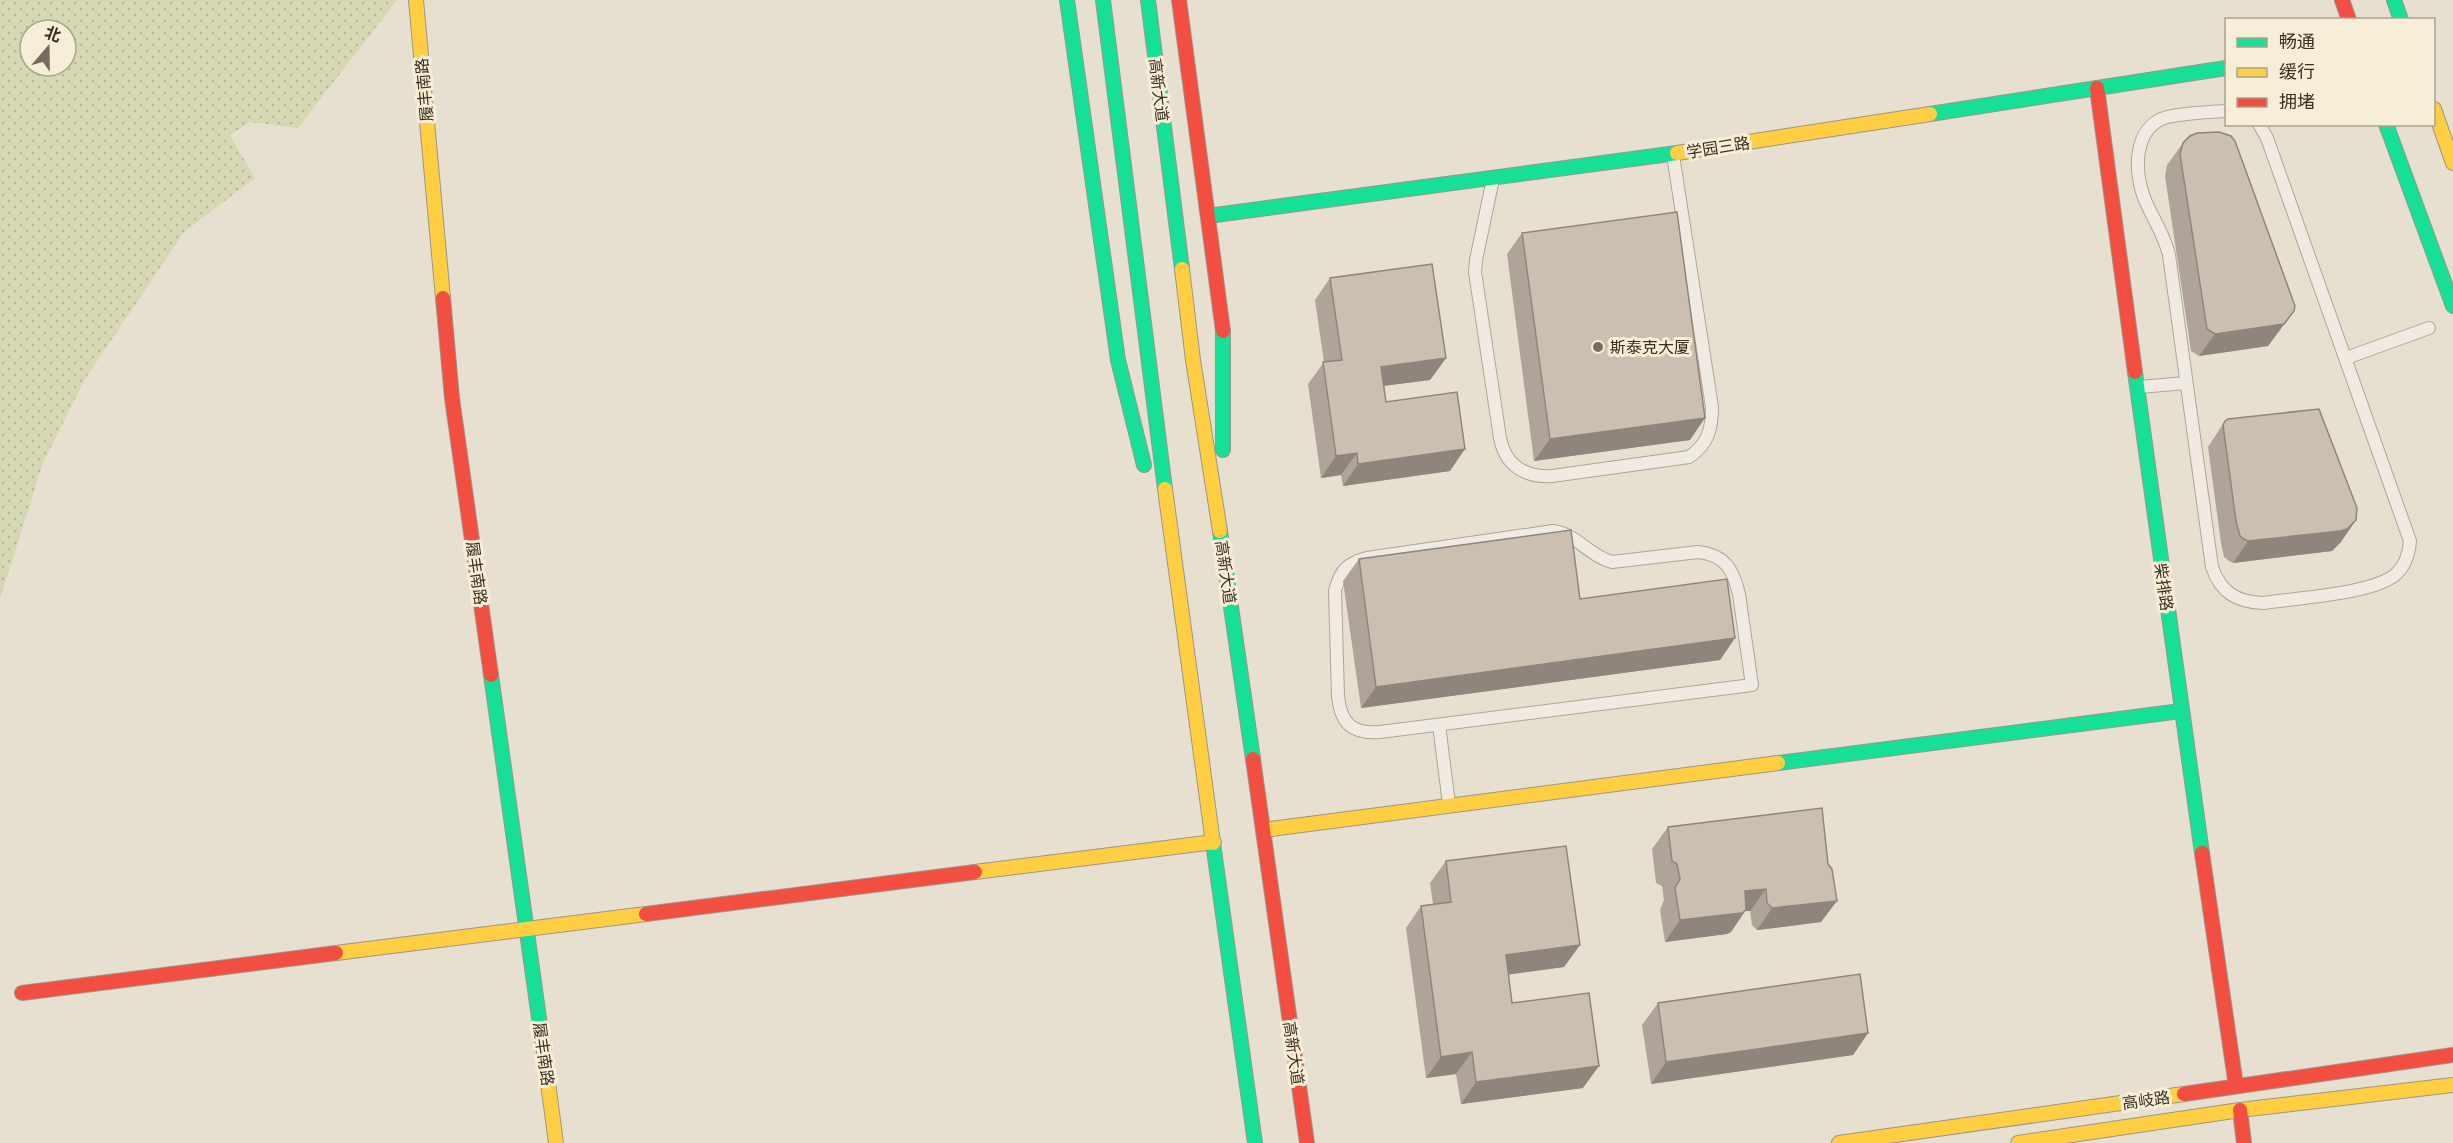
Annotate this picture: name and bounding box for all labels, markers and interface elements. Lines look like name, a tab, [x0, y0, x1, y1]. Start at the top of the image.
north arrow	[18, 18, 78, 78]
legend	[2225, 18, 2435, 126]
text: 北	[42, 22, 64, 46]
text: 畅通	[2279, 30, 2315, 53]
street label: 履丰南路	[411, 57, 437, 123]
street label: 高新大道	[1145, 57, 1173, 123]
text: 缓行	[2279, 60, 2315, 83]
text: 拥堵	[2279, 90, 2315, 113]
street label: 学园三路	[1685, 132, 1751, 162]
place label: 斯泰克大厦	[1610, 337, 1690, 357]
marker: 斯泰克大厦	[1591, 340, 1605, 354]
street label: 高新大道	[1212, 539, 1240, 605]
street label: 履丰南路	[463, 540, 491, 606]
street label: 柴排路	[2151, 562, 2177, 612]
street label: 高新大道	[1280, 1020, 1308, 1086]
street label: 履丰南路	[530, 1021, 558, 1087]
street label: 高岐路	[2121, 1087, 2171, 1113]

